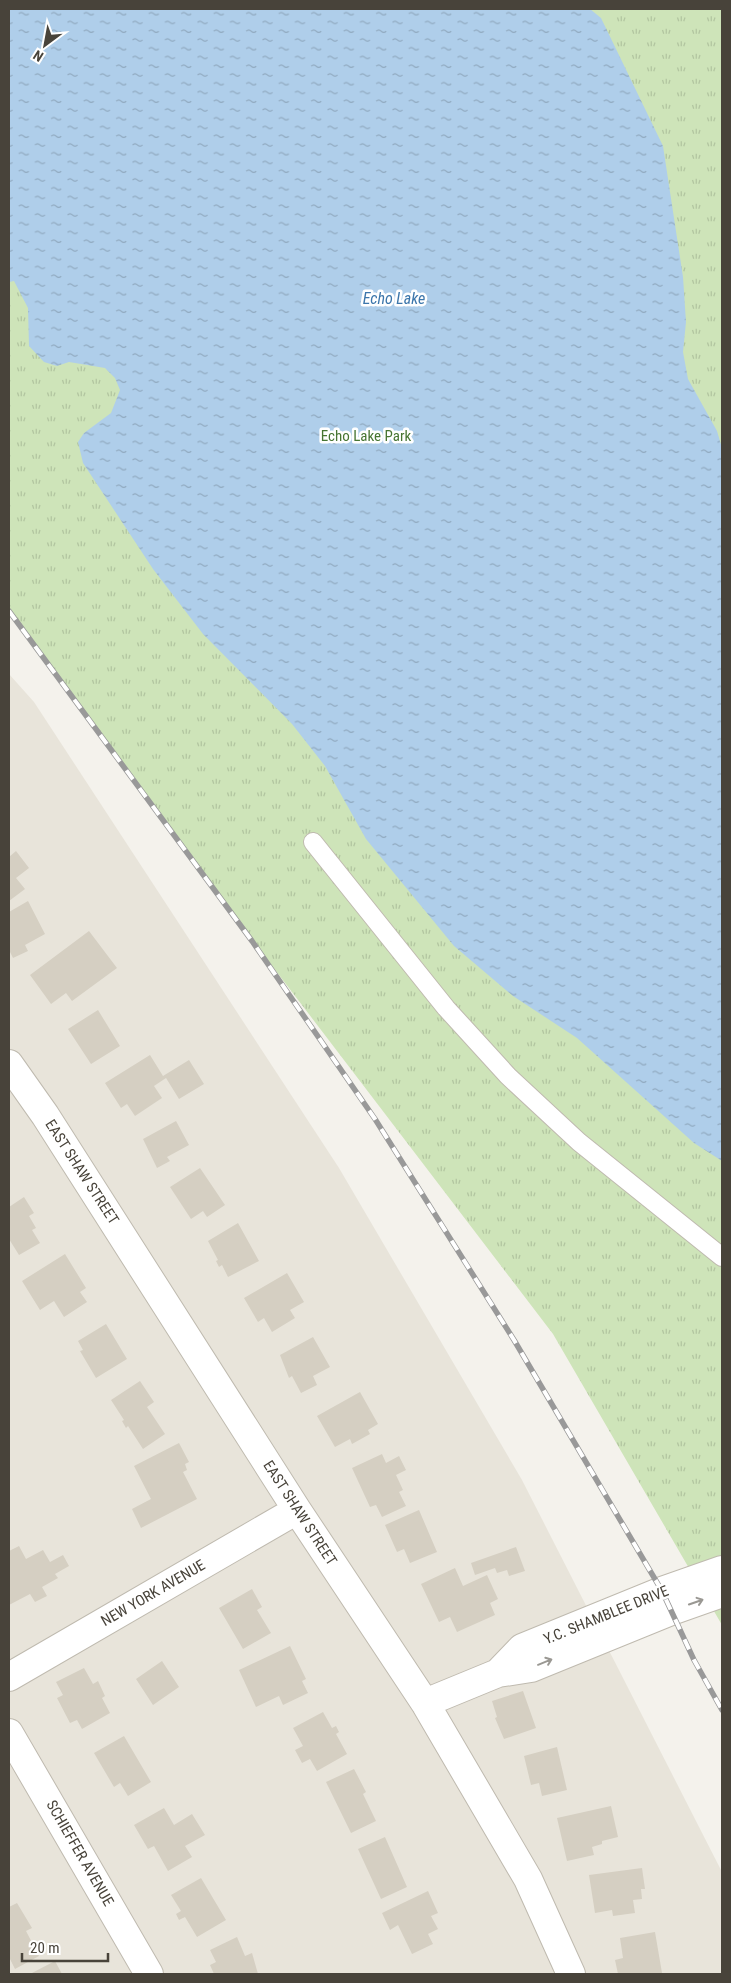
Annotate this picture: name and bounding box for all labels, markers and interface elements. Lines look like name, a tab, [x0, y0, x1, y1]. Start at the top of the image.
north arrow	[20, 20, 70, 70]
text: N	[30, 47, 46, 65]
water label: Echo Lake	[363, 289, 425, 308]
park label: Echo Lake Park	[321, 427, 412, 445]
street label: EAST SHAW STREET	[41, 1116, 123, 1228]
street label: EAST SHAW STREET	[259, 1457, 341, 1569]
street label: NEW YORK AVENUE	[98, 1556, 208, 1630]
street label: Y.C. SHAMBLEE DRIVE	[541, 1582, 671, 1648]
one-way arrow	[688, 1597, 704, 1606]
one-way arrow	[537, 1657, 552, 1667]
street label: SCHIEFFER AVENUE	[42, 1797, 118, 1909]
scale bar	[22, 1930, 109, 1962]
text: 20 m	[30, 1939, 60, 1957]

